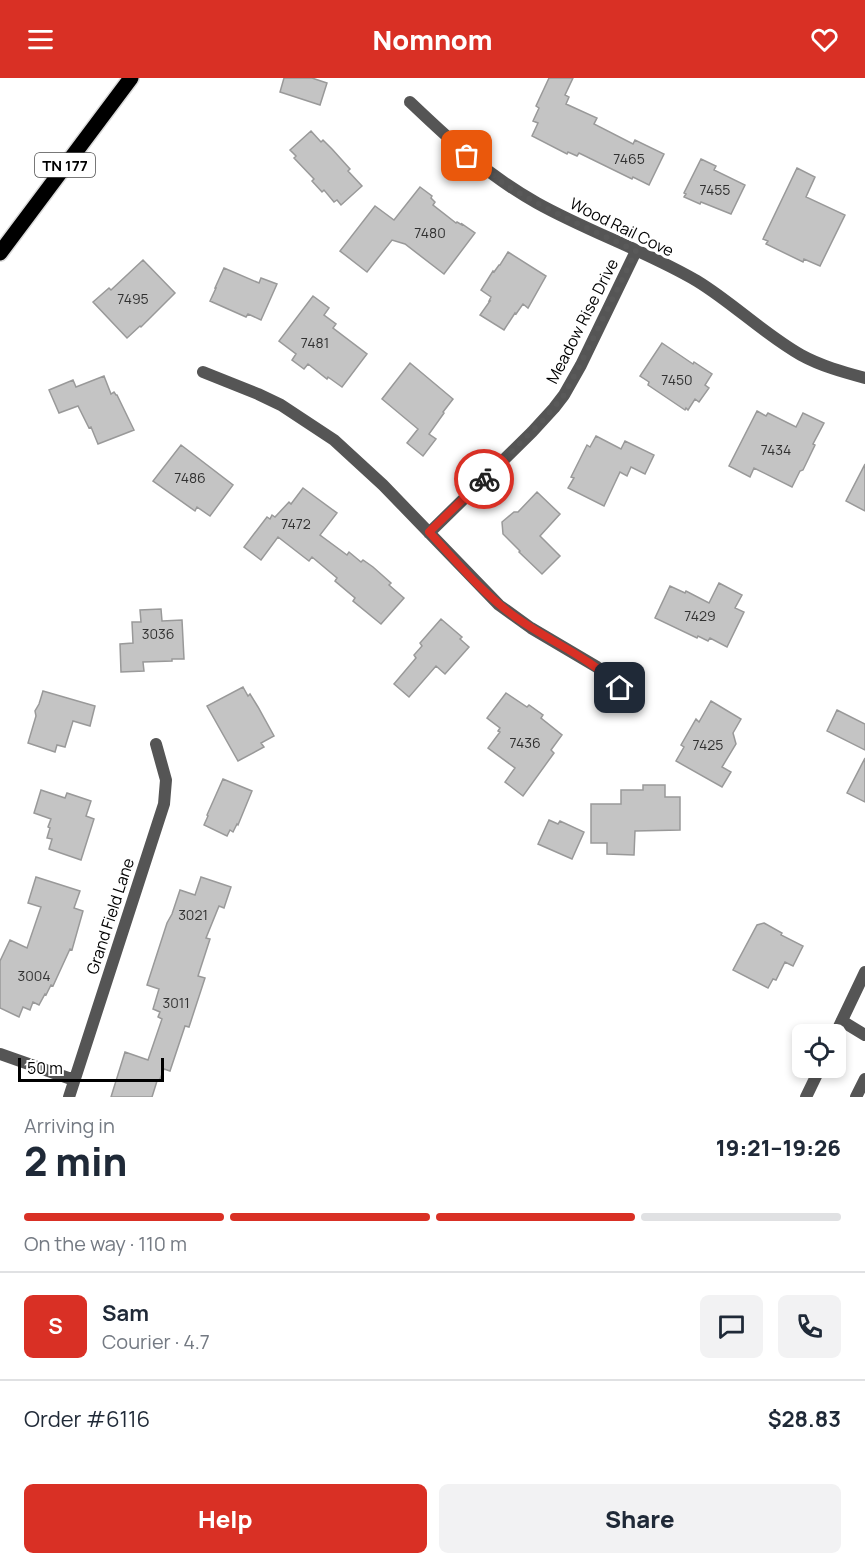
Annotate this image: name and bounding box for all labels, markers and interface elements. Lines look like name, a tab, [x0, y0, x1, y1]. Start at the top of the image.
text: Nomnom	[373, 21, 492, 58]
icon: menu	[24, 23, 57, 56]
icon: heart	[808, 23, 841, 56]
pin	[441, 130, 492, 181]
icon: bag	[450, 139, 483, 172]
house number: 7465	[613, 149, 645, 168]
road number: TN 177	[35, 153, 95, 177]
house number: 7455	[700, 180, 730, 199]
street label: Wood Rail Cove	[566, 192, 678, 262]
house number: 7480	[414, 223, 446, 242]
street label: Meadow Rise Drive	[541, 255, 623, 387]
house number: 7495	[117, 289, 149, 308]
house number: 7481	[301, 333, 329, 352]
house number: 7450	[661, 370, 693, 389]
house number: 7434	[761, 440, 791, 459]
courier	[454, 449, 514, 509]
icon: bike	[468, 463, 501, 496]
house number: 7486	[174, 468, 206, 487]
house number: 7472	[281, 514, 311, 533]
house number: 7429	[684, 606, 716, 625]
house number: 3036	[142, 624, 174, 643]
pin	[594, 662, 645, 713]
icon: home	[603, 671, 636, 704]
house number: 7436	[509, 733, 541, 752]
house number: 7425	[693, 735, 723, 754]
street label: Grand Field Lane	[81, 855, 139, 977]
house number: 3021	[178, 905, 208, 924]
house number: 3004	[17, 966, 51, 985]
house number: 3011	[162, 993, 190, 1012]
map controls	[792, 1024, 846, 1078]
button: locate	[792, 1024, 846, 1078]
scale bar	[18, 1055, 164, 1082]
text: 50 m	[27, 1057, 63, 1079]
text: Arriving in	[24, 1112, 115, 1139]
text: 19:21–19:26	[716, 1133, 841, 1163]
text: 2 min	[24, 1134, 127, 1188]
text: On the way · 110 m	[24, 1230, 187, 1257]
button: chat	[700, 1295, 763, 1358]
button: phone	[778, 1295, 841, 1358]
text: Sam	[102, 1298, 149, 1328]
text: S	[48, 1311, 63, 1341]
text: Courier · 4.7	[102, 1328, 210, 1355]
text: Order #6116	[24, 1404, 150, 1434]
text: $28.83	[768, 1404, 841, 1434]
button: Help	[24, 1484, 427, 1553]
button: Share	[439, 1484, 841, 1553]

